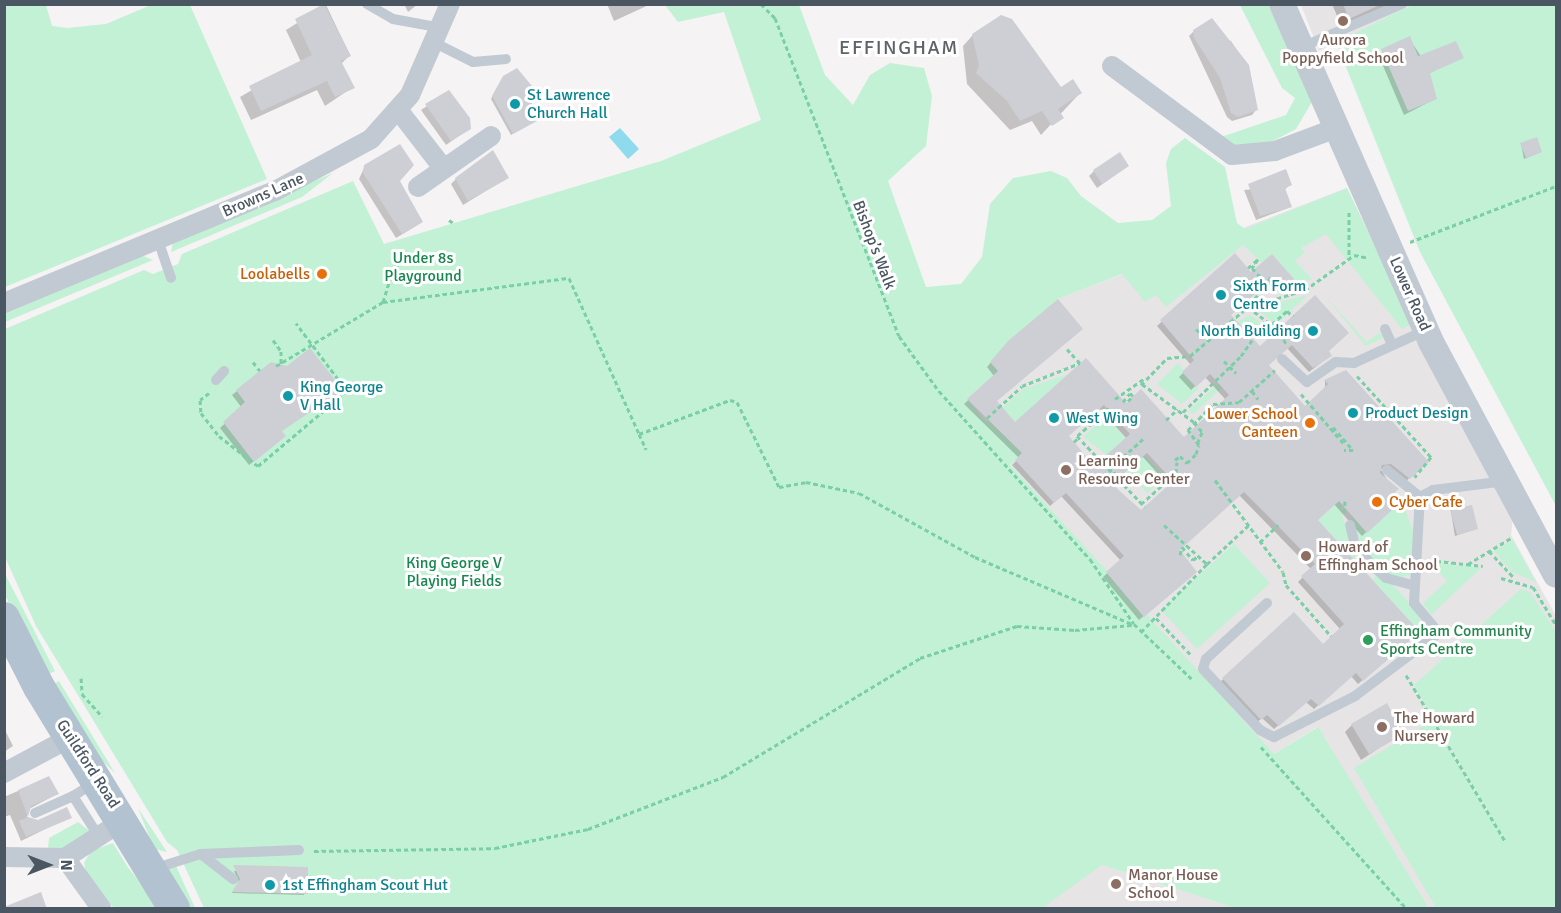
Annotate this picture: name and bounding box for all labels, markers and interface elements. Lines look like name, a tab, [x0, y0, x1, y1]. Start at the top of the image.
marker: Aurora Poppyfield School	[1336, 14, 1350, 28]
place label: Aurora Poppyfield School	[1282, 30, 1404, 68]
district label: EFFINGHAM	[839, 35, 959, 59]
place label: St Lawrence Church Hall	[527, 85, 610, 123]
marker: St Lawrence Church Hall	[508, 97, 522, 111]
street label: Browns Lane	[219, 169, 307, 221]
street label: Bishop’s Walk	[848, 198, 900, 292]
park label: Under 8s Playground	[384, 248, 462, 286]
street label: Lower Road	[1385, 254, 1435, 334]
place label: Loolabells	[240, 264, 310, 284]
marker: Loolabells	[315, 267, 329, 281]
place label: Sixth Form Centre	[1233, 276, 1306, 314]
marker: Sixth Form Centre	[1214, 288, 1228, 302]
place label: North Building	[1201, 321, 1301, 341]
marker: North Building	[1306, 324, 1320, 338]
place label: King George V Hall	[300, 377, 383, 415]
marker: King George V Hall	[281, 389, 295, 403]
place label: Product Design	[1365, 403, 1469, 423]
place label: Lower School Canteen	[1207, 404, 1298, 442]
marker: Product Design	[1346, 406, 1360, 420]
place label: West Wing	[1066, 408, 1138, 428]
marker: West Wing	[1047, 411, 1061, 425]
marker: Lower School Canteen	[1303, 416, 1317, 430]
place label: Learning Resource Center	[1078, 451, 1190, 489]
marker: Learning Resource Center	[1059, 463, 1073, 477]
place label: Cyber Cafe	[1389, 492, 1463, 512]
marker: Cyber Cafe	[1370, 495, 1384, 509]
place label: Howard of Effingham School	[1318, 537, 1438, 575]
marker: Howard of Effingham School	[1299, 549, 1313, 563]
park label: King George V Playing Fields	[406, 553, 502, 591]
place label: Effingham Community Sports Centre	[1380, 621, 1532, 659]
marker: Effingham Community Sports Centre	[1361, 633, 1375, 647]
place label: The Howard Nursery	[1394, 708, 1475, 746]
street label: Guildford Road	[52, 716, 124, 812]
marker: The Howard Nursery	[1375, 720, 1389, 734]
north arrow	[18, 835, 78, 895]
text: N	[56, 859, 76, 871]
place label: Manor House School	[1128, 865, 1218, 903]
place label: 1st Effingham Scout Hut	[282, 875, 448, 895]
marker: Manor House School	[1109, 877, 1123, 891]
marker: 1st Effingham Scout Hut	[263, 878, 277, 892]

